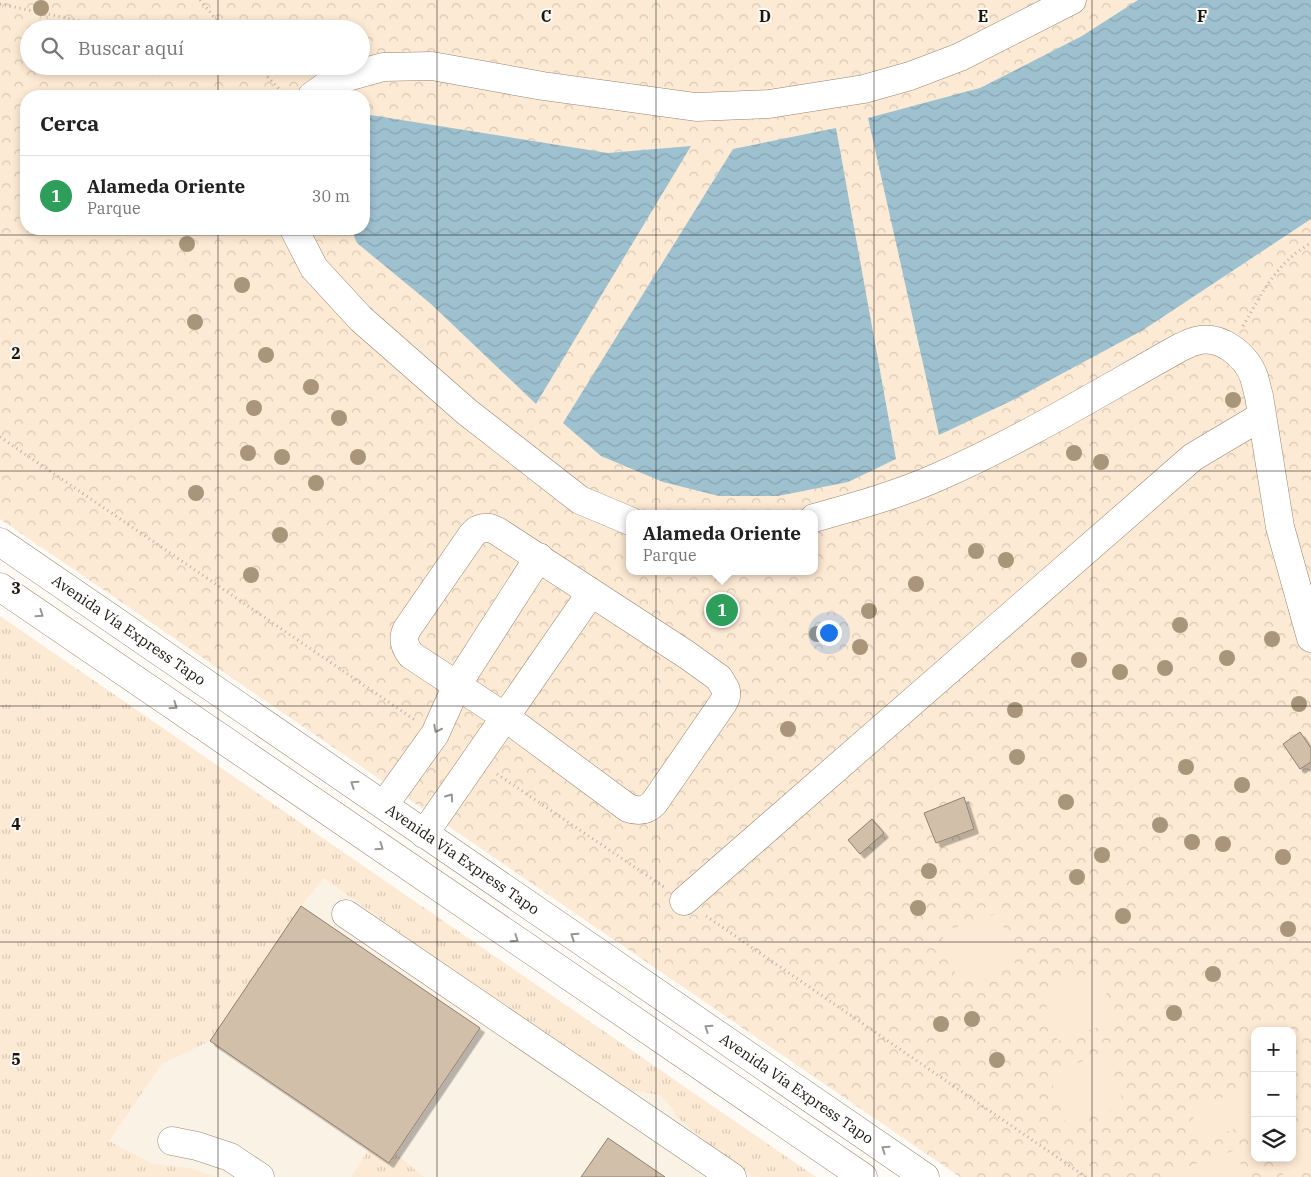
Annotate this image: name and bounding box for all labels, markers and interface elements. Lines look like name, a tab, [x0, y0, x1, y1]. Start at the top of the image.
text: C	[541, 6, 551, 26]
text: D	[759, 6, 771, 26]
text: E	[978, 6, 988, 26]
text: F	[1197, 6, 1207, 26]
search box	[20, 20, 370, 75]
icon: search	[38, 34, 66, 62]
text: Buscar aquí	[78, 36, 184, 60]
text: Cerca	[40, 109, 99, 137]
text: Alameda Oriente	[87, 174, 245, 198]
text: 1	[51, 186, 61, 206]
text: 30 m	[312, 186, 350, 206]
text: Parque	[87, 198, 141, 218]
text: 2	[11, 343, 21, 363]
popup	[626, 510, 818, 575]
text: Alameda Oriente	[643, 521, 801, 545]
text: Parque	[643, 545, 697, 565]
street label: Avenida Vía Express Tapo	[48, 570, 209, 689]
text: 3	[11, 578, 21, 598]
pin: 1	[706, 591, 738, 629]
one-way arrow	[34, 608, 44, 617]
your location	[816, 620, 842, 646]
one-way arrow	[168, 700, 178, 709]
one-way arrow	[433, 724, 443, 733]
one-way arrow	[350, 781, 360, 790]
one-way arrow	[444, 793, 453, 803]
street label: Avenida Vía Express Tapo	[382, 800, 543, 919]
text: 4	[11, 814, 21, 834]
one-way arrow	[375, 841, 384, 850]
one-way arrow	[509, 933, 518, 942]
one-way arrow	[570, 933, 579, 942]
one-way arrow	[704, 1025, 714, 1034]
map controls	[1251, 1027, 1296, 1162]
button: +	[1251, 1027, 1296, 1072]
street label: Avenida Vía Express Tapo	[716, 1029, 877, 1148]
text: 5	[11, 1049, 21, 1069]
button: −	[1251, 1072, 1296, 1117]
button: layers	[1251, 1117, 1296, 1162]
one-way arrow	[881, 1146, 890, 1156]

